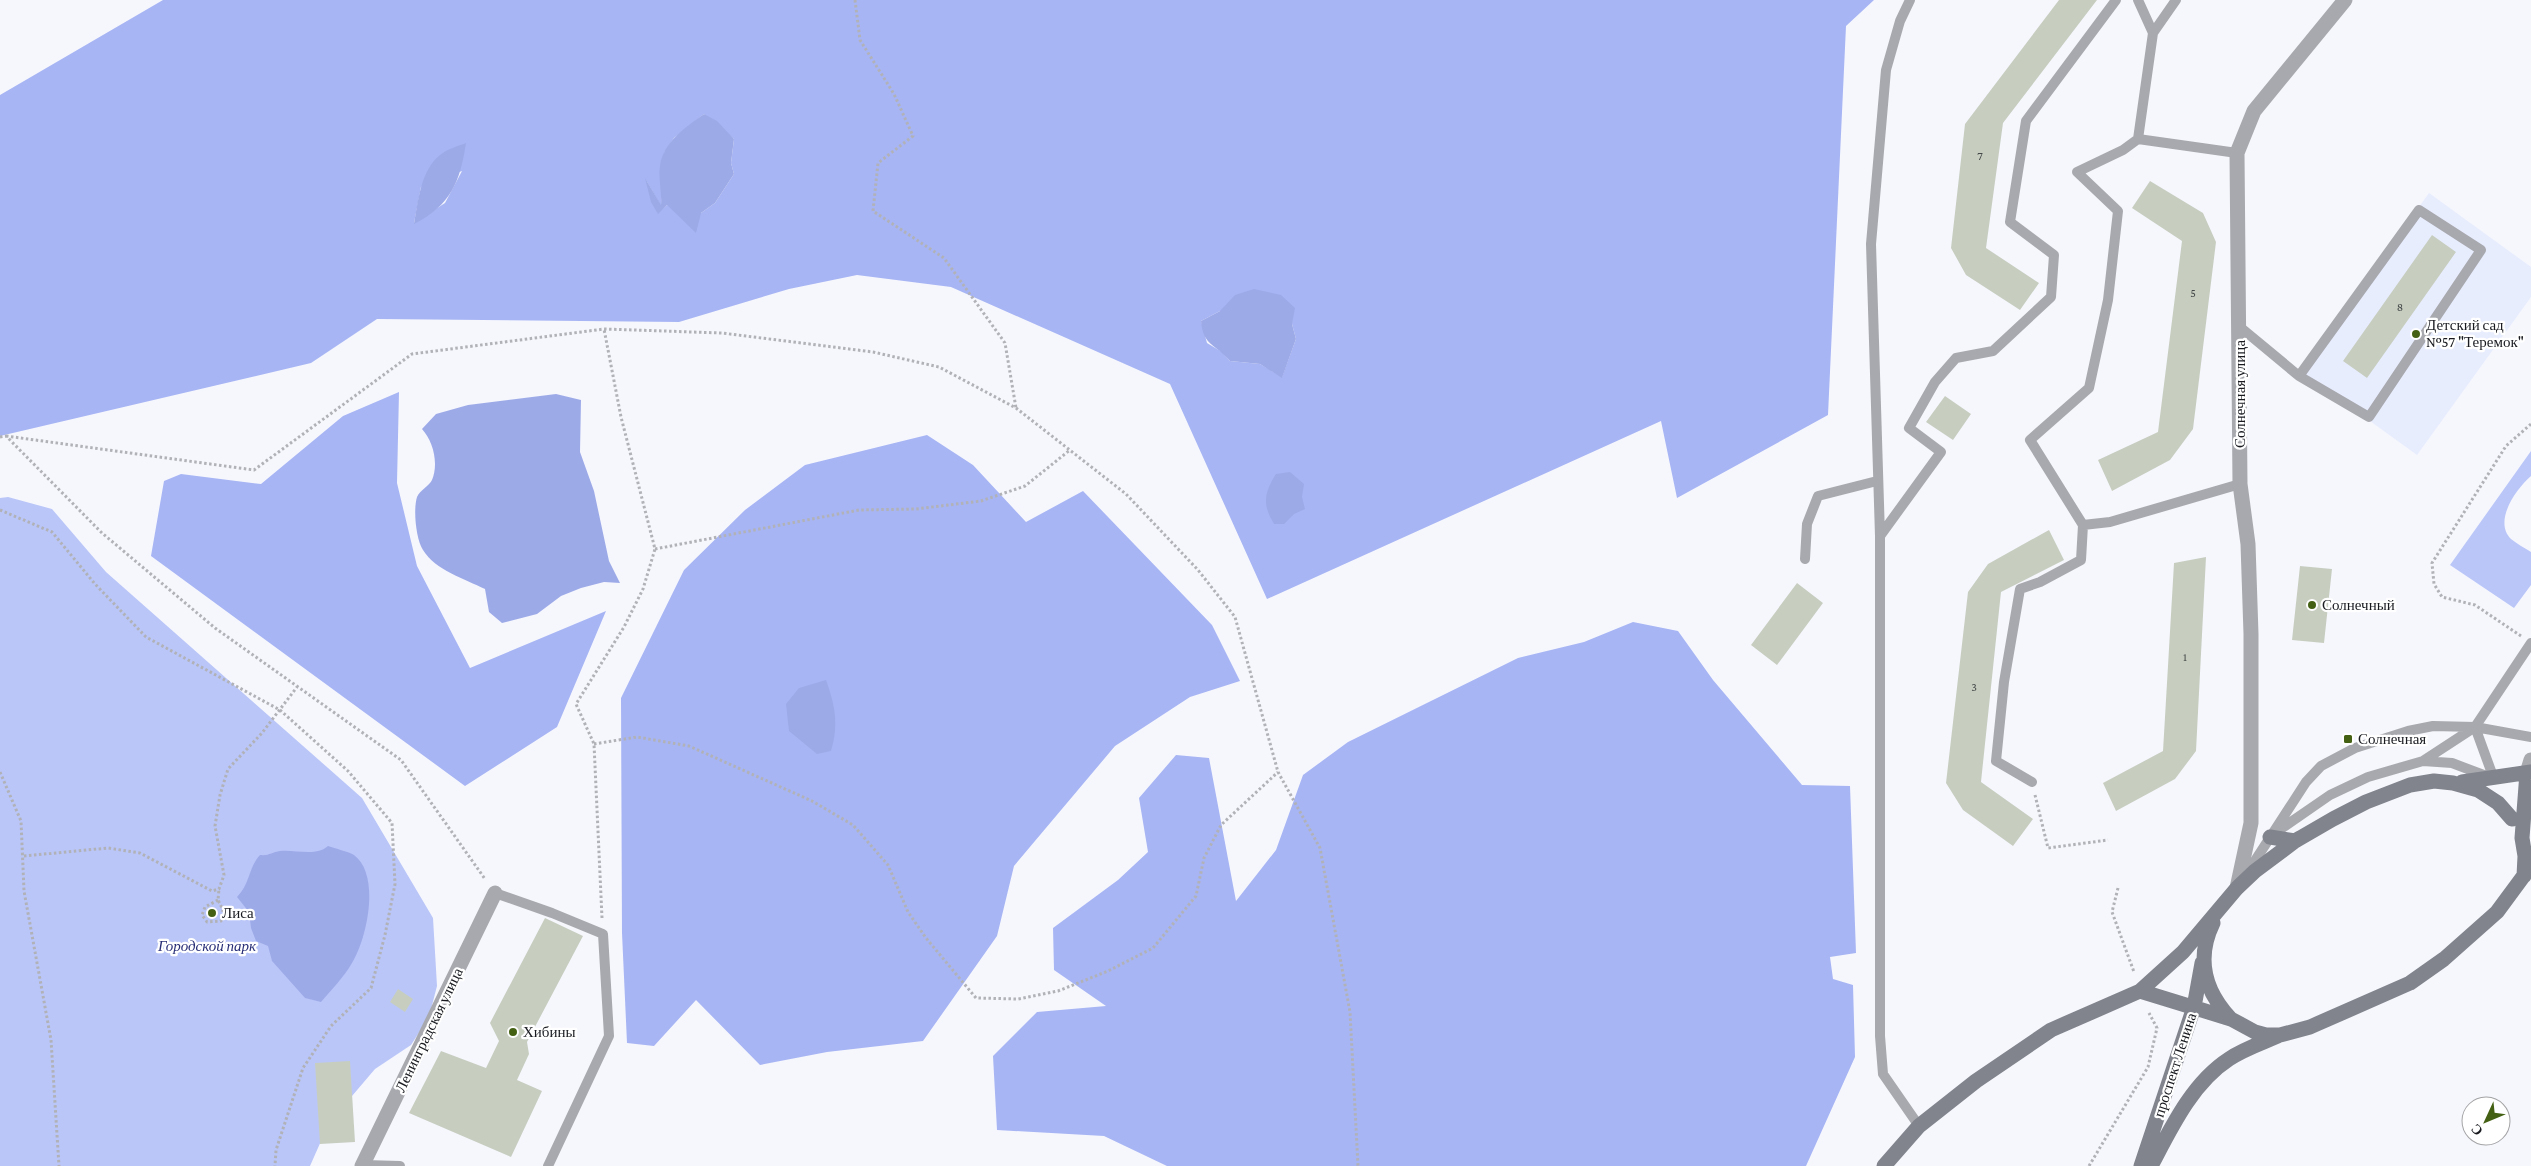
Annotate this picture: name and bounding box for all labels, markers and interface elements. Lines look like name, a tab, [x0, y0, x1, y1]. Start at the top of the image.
house number: 7	[1977, 149, 1983, 163]
house number: 5	[2190, 286, 2196, 300]
house number: 8	[2397, 300, 2403, 314]
place label: Детский сад №57 "Теремок"	[2426, 317, 2524, 350]
marker: Детский сад №57 "Теремок"	[2410, 328, 2422, 340]
street label: Солнечная улица	[2232, 340, 2248, 448]
place label: Солнечный	[2322, 597, 2395, 613]
marker: Солнечный	[2306, 599, 2318, 611]
house number: 1	[2183, 650, 2187, 664]
house number: 3	[1971, 680, 1977, 694]
place label: Солнечная	[2358, 731, 2426, 747]
marker: Солнечная	[2342, 733, 2354, 745]
place label: Лиса	[222, 905, 254, 921]
marker: Лиса	[206, 907, 218, 919]
park label: Городской парк	[157, 938, 257, 954]
street label: Ленинградская улица	[392, 965, 466, 1095]
street label: проспект Ленина	[2151, 1011, 2200, 1119]
place label: Хибины	[523, 1024, 576, 1040]
marker: Хибины	[507, 1026, 519, 1038]
north arrow	[2461, 1096, 2511, 1146]
text: С	[2467, 1121, 2486, 1139]

